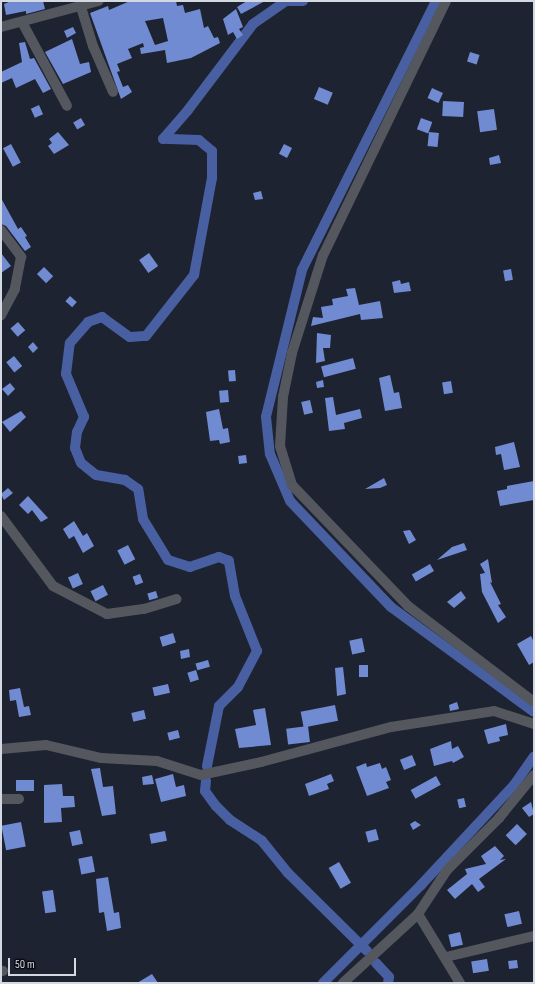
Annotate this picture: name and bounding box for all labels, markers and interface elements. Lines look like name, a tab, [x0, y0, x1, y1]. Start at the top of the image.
scale bar	[10, 950, 78, 976]
text: 50 m	[15, 957, 35, 972]

